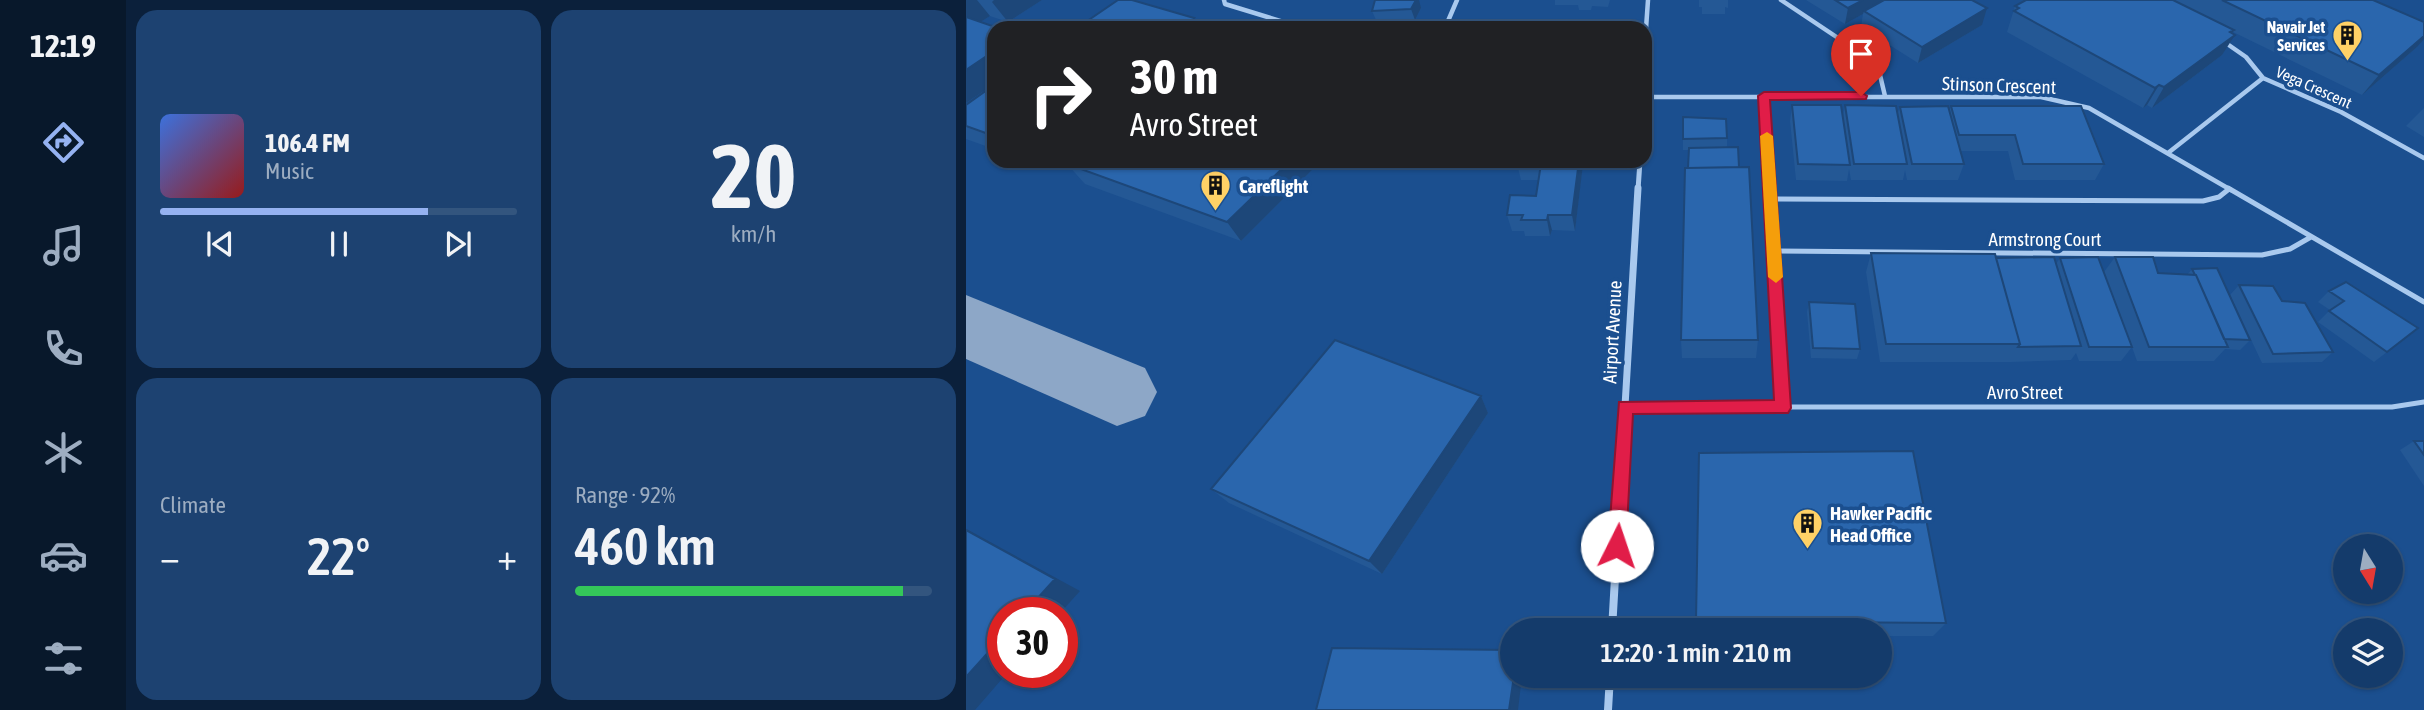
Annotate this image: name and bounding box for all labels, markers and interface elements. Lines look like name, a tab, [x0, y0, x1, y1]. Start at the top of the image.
place label: Navair Jet Services	[2267, 18, 2325, 54]
building icon: Navair Jet Services	[2331, 19, 2365, 63]
pin	[1831, 24, 1891, 96]
text: 12:19	[30, 27, 96, 64]
icon: arrive	[1842, 35, 1880, 73]
text: 30 m	[1130, 48, 1218, 104]
icon: right	[1015, 49, 1106, 140]
street label: Vega Crescent	[2273, 62, 2355, 113]
street label: Stinson Crescent	[1941, 72, 2057, 98]
text: Avro Street	[1130, 106, 1258, 143]
icon: directions	[39, 118, 88, 167]
text: 20	[711, 123, 796, 227]
text: 106.4 FM	[265, 128, 350, 158]
text: Music	[265, 158, 313, 184]
building icon: Careflight	[1199, 169, 1233, 213]
place label: Careflight	[1239, 175, 1309, 197]
icon: music	[39, 221, 88, 270]
text: km/h	[731, 221, 776, 247]
icon: previous	[201, 225, 239, 263]
icon: pause	[320, 225, 358, 263]
icon: next	[439, 225, 477, 263]
street label: Armstrong Court	[1989, 228, 2101, 250]
street label: Airport Avenue	[1598, 280, 1626, 384]
icon: phone	[39, 324, 88, 373]
street label: Avro Street	[1987, 381, 2063, 403]
icon: climate	[39, 428, 88, 477]
text: Range · 92%	[575, 482, 675, 508]
text: Climate	[160, 492, 226, 518]
place label: Hawker Pacific Head Office	[1830, 502, 1932, 546]
building icon: Hawker Pacific Head Office	[1790, 507, 1824, 551]
position arrow	[1580, 509, 1654, 583]
text: 460 km	[575, 516, 716, 576]
text: 22°	[307, 526, 370, 586]
icon: car	[39, 531, 88, 580]
north arrow	[2333, 534, 2403, 604]
map controls	[2333, 534, 2403, 688]
text: −	[160, 535, 180, 578]
text: +	[497, 535, 517, 578]
speed limit sign: 30	[987, 597, 1078, 688]
button: layers	[2333, 618, 2403, 688]
icon: filters	[39, 634, 88, 683]
text: 12:20 · 1 min · 210 m	[1601, 638, 1791, 668]

